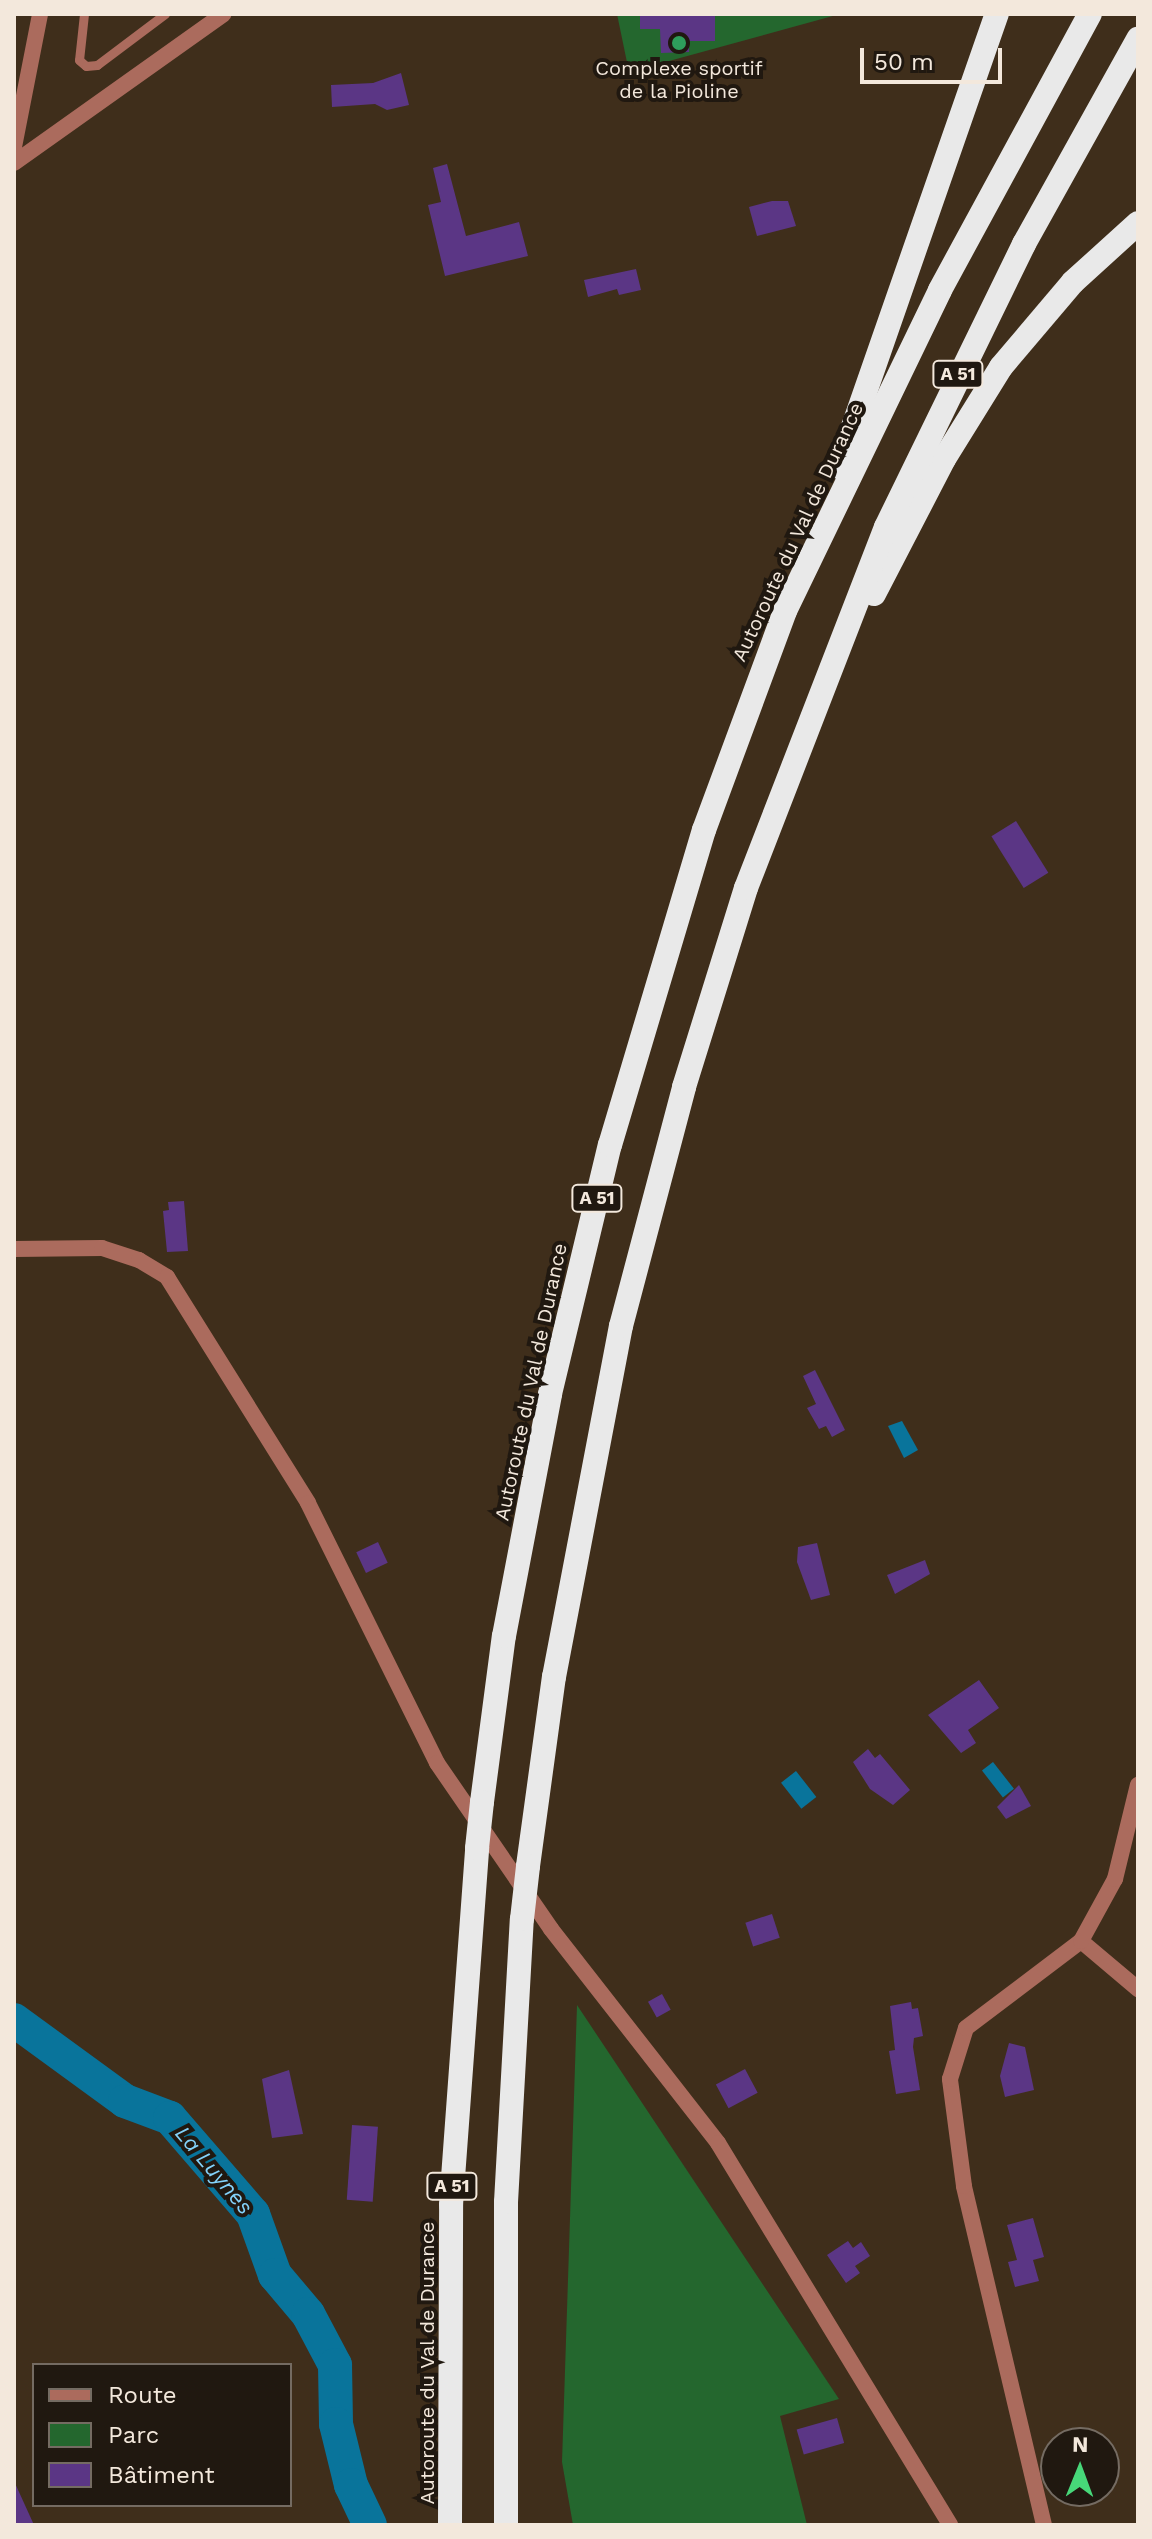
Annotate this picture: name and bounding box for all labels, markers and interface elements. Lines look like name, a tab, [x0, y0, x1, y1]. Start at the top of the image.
scale bar	[864, 32, 1006, 82]
marker: Complexe sportif de la Pioline	[670, 34, 688, 52]
text: 50 m	[874, 48, 934, 76]
place label: Complexe sportif de la Pioline	[595, 56, 763, 103]
road number: A 51	[932, 360, 984, 388]
street label: Autoroute du Val de Durance	[727, 398, 869, 666]
road number: A 51	[571, 1184, 623, 1212]
street label: Autoroute du Val de Durance	[490, 1240, 572, 1524]
water label: La Luynes	[169, 2120, 259, 2220]
road number: A 51	[426, 2172, 478, 2200]
street label: Autoroute du Val de Durance	[415, 2221, 439, 2505]
legend	[32, 2363, 292, 2507]
text: Route	[108, 2381, 177, 2409]
text: Parc	[108, 2421, 159, 2449]
north arrow	[1040, 2427, 1120, 2507]
text: N	[1072, 2432, 1089, 2457]
text: Bâtiment	[108, 2461, 215, 2489]

